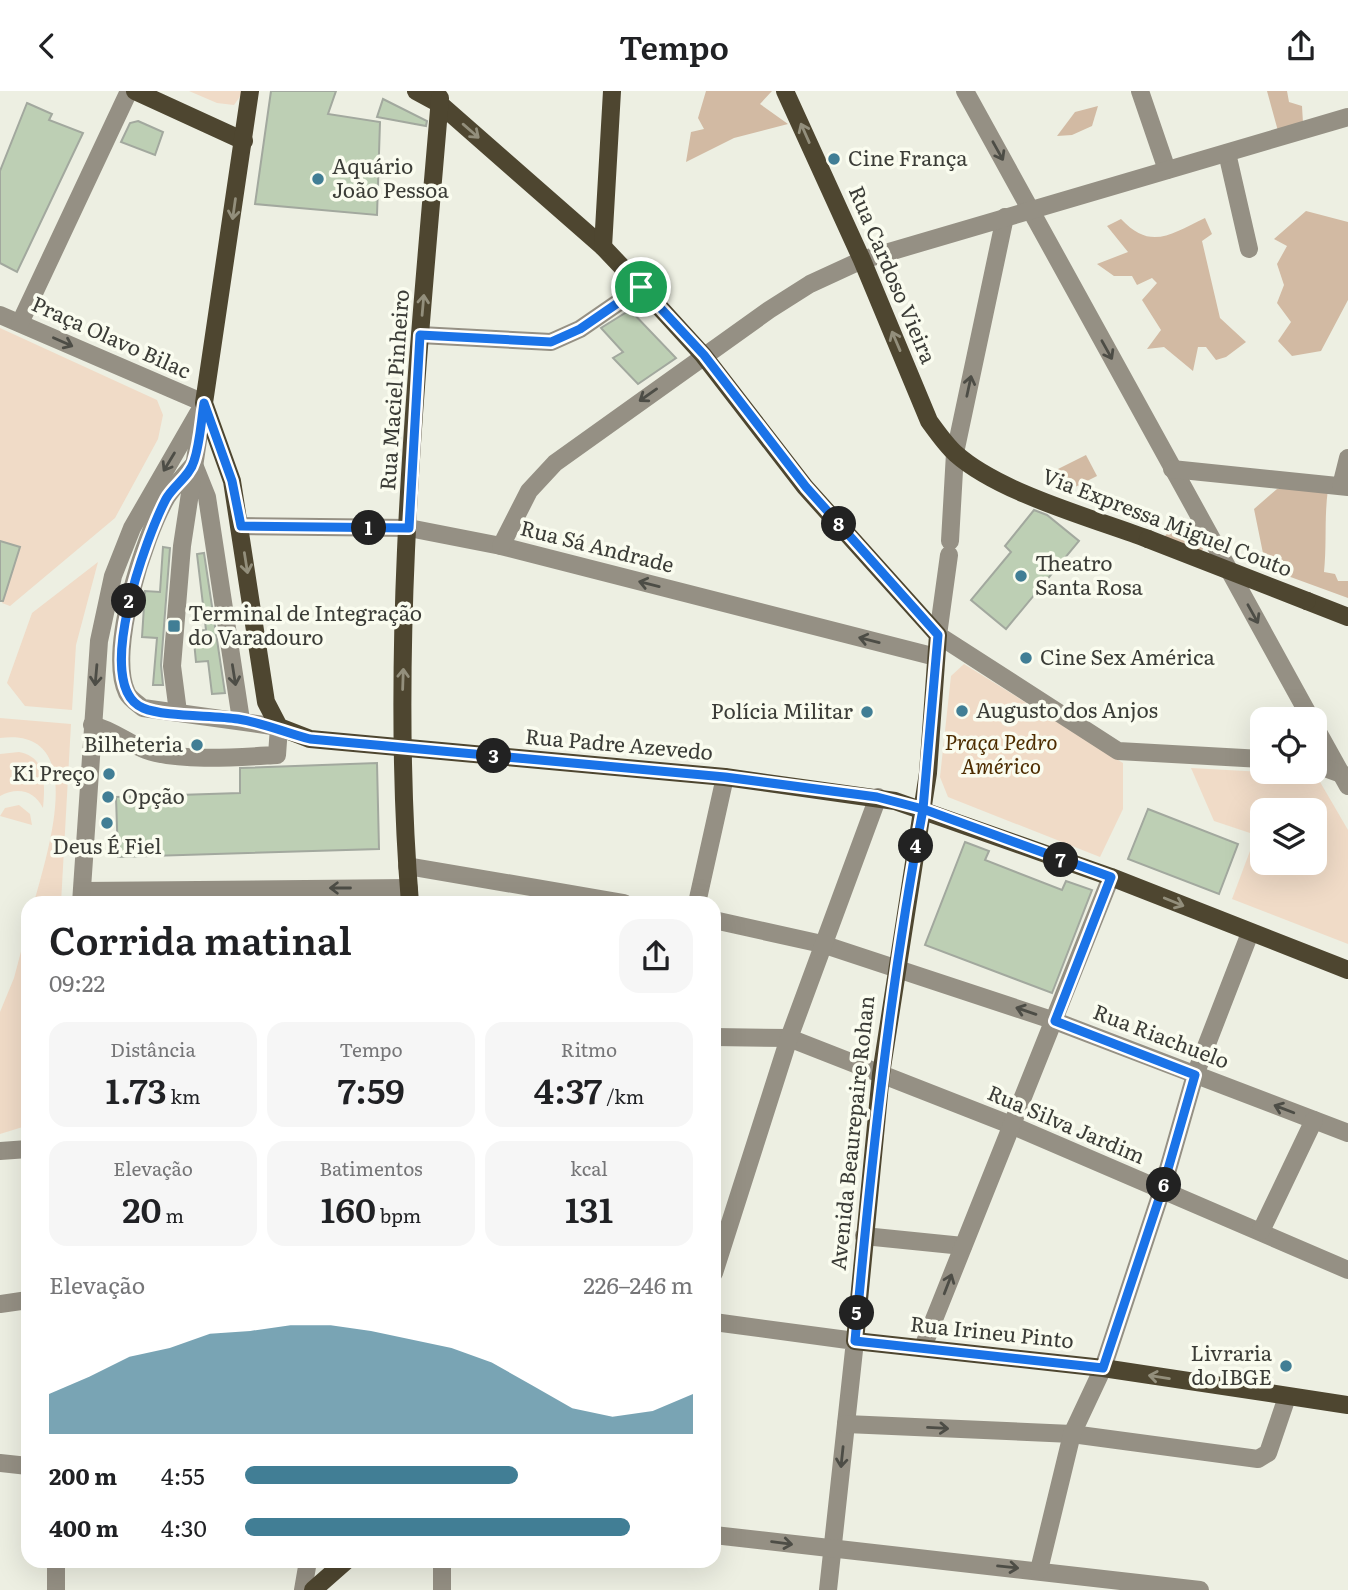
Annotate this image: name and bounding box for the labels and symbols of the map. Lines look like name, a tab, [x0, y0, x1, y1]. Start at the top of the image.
one-way arrow	[462, 123, 480, 139]
one-way arrow	[798, 123, 811, 144]
one-way arrow	[991, 140, 1005, 160]
place label: Cine França	[848, 141, 968, 172]
place label: Aquário João Pessoa	[332, 149, 449, 204]
marker: Cine França	[826, 151, 842, 167]
marker: Aquário João Pessoa	[310, 171, 326, 187]
street label: Rua Cardoso Vieira	[843, 180, 946, 368]
one-way arrow	[227, 197, 240, 220]
pin	[611, 257, 671, 317]
street label: Praça Olavo Bilac	[28, 287, 196, 385]
street label: Rua Maciel Pinheiro	[370, 288, 415, 491]
one-way arrow	[417, 294, 430, 317]
one-way arrow	[889, 331, 902, 353]
one-way arrow	[51, 336, 73, 349]
one-way arrow	[1101, 339, 1115, 360]
one-way arrow	[962, 375, 976, 398]
one-way arrow	[639, 388, 658, 402]
one-way arrow	[162, 451, 176, 471]
street label: Via Expressa Miguel Couto	[1038, 459, 1297, 583]
pin: 8	[822, 507, 856, 541]
pin: 1	[352, 511, 386, 545]
street label: Rua Sá Andrade	[518, 511, 678, 579]
place label: Theatro Santa Rosa	[1035, 546, 1144, 601]
one-way arrow	[240, 552, 253, 574]
marker: Theatro Santa Rosa	[1013, 568, 1029, 584]
one-way arrow	[638, 577, 661, 590]
pin: 2	[111, 583, 146, 619]
place label: Terminal de Integração do Varadouro	[188, 596, 422, 651]
one-way arrow	[1246, 603, 1260, 623]
marker: Terminal de Integração do Varadouro	[166, 618, 182, 634]
one-way arrow	[859, 633, 881, 646]
place label: Cine Sex América	[1040, 640, 1215, 671]
marker: Cine Sex América	[1018, 650, 1034, 666]
one-way arrow	[89, 663, 102, 685]
one-way arrow	[228, 663, 241, 686]
one-way arrow	[397, 668, 410, 691]
place label: Augusto dos Anjos	[976, 693, 1158, 724]
place label: Polícia Militar	[711, 694, 853, 725]
marker: Augusto dos Anjos	[954, 703, 970, 719]
marker: Polícia Militar	[859, 704, 875, 720]
street label: Rua Padre Azevedo	[524, 719, 714, 766]
park label: Praça Pedro Américo	[945, 725, 1057, 780]
place label: Bilheteria	[83, 727, 184, 758]
marker: Bilheteria	[189, 737, 205, 753]
pin: 3	[476, 739, 512, 773]
place label: Ki Preço	[12, 756, 95, 787]
marker: Ki Preço	[101, 766, 117, 782]
place label: Opção	[122, 779, 185, 810]
marker: Opção	[100, 789, 116, 805]
marker: Deus É Fiel	[99, 815, 115, 831]
place label: Deus É Fiel	[53, 829, 161, 860]
pin: 4	[898, 829, 934, 863]
pin: 7	[1044, 843, 1078, 877]
one-way arrow	[329, 881, 352, 895]
one-way arrow	[1163, 897, 1185, 910]
street label: Avenida Beaurepaire Rohan	[821, 994, 880, 1272]
street label: Rua Riachuelo	[1089, 995, 1234, 1075]
one-way arrow	[1015, 1004, 1037, 1016]
street label: Rua Silva Jardim	[983, 1076, 1151, 1170]
one-way arrow	[1274, 1101, 1296, 1114]
pin: 6	[1146, 1167, 1182, 1203]
one-way arrow	[943, 1273, 956, 1295]
pin: 5	[840, 1295, 874, 1331]
street label: Rua Irineu Pinto	[909, 1307, 1076, 1355]
place label: Livraria do IBGE	[1191, 1336, 1273, 1391]
marker: Livraria do IBGE	[1278, 1358, 1294, 1374]
one-way arrow	[1149, 1370, 1171, 1383]
one-way arrow	[927, 1422, 950, 1435]
one-way arrow	[835, 1446, 848, 1468]
one-way arrow	[770, 1537, 793, 1550]
one-way arrow	[996, 1561, 1019, 1574]

